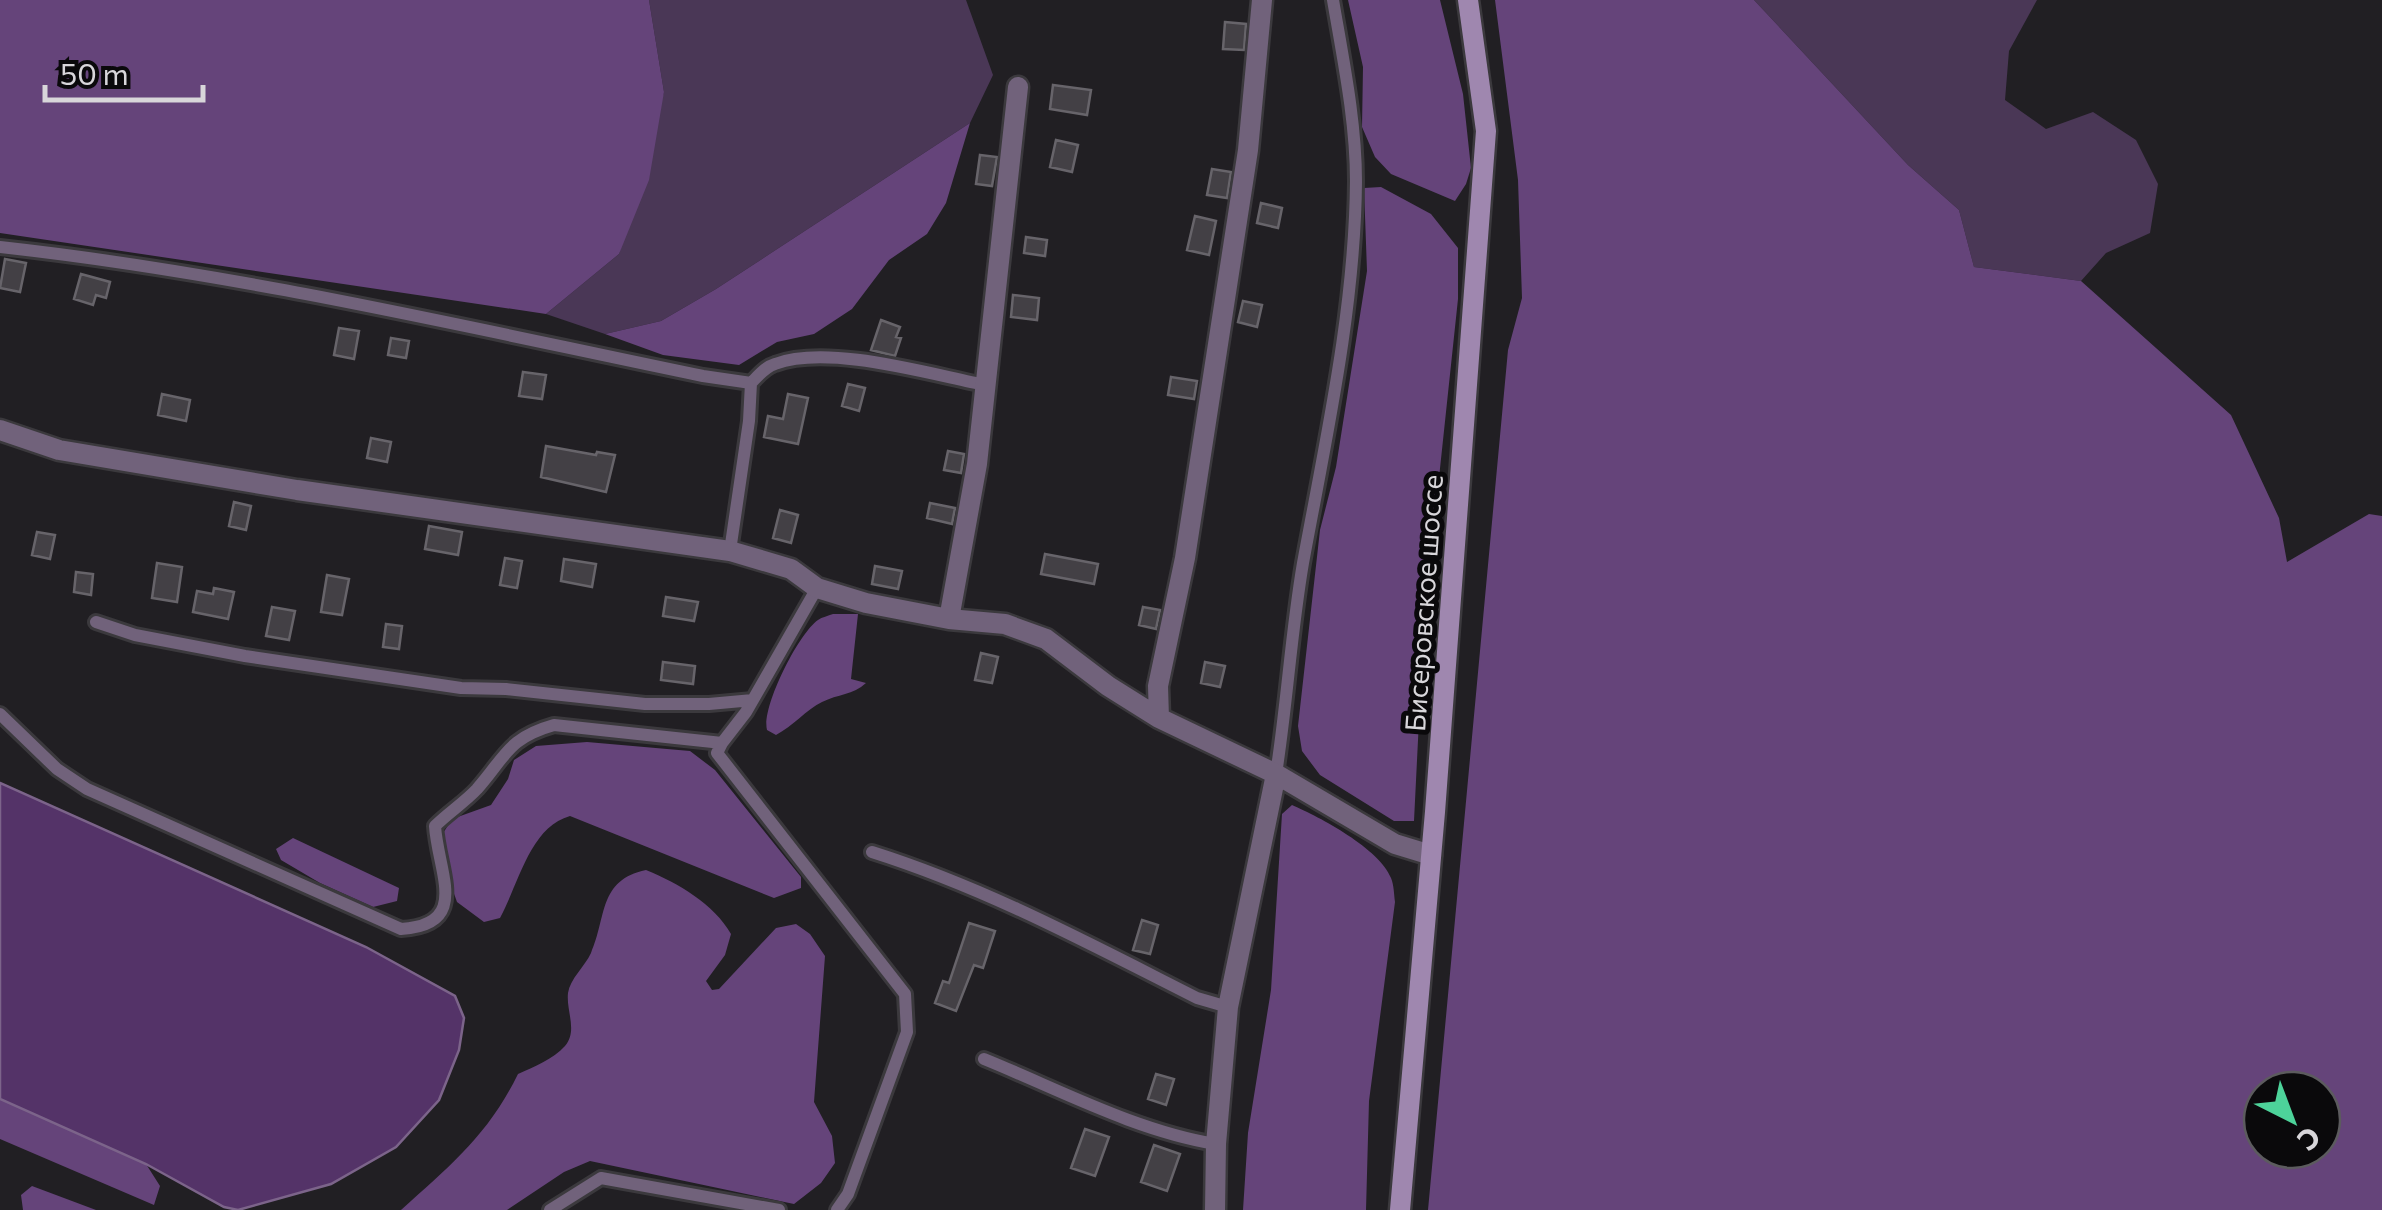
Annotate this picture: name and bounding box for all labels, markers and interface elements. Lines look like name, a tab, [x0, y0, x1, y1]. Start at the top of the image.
scale bar	[45, 40, 202, 102]
text: 50 m	[60, 54, 129, 91]
street label: Бисеровское шоссе	[1397, 473, 1449, 733]
north arrow	[2242, 1070, 2342, 1170]
text: С	[2291, 1120, 2328, 1158]

